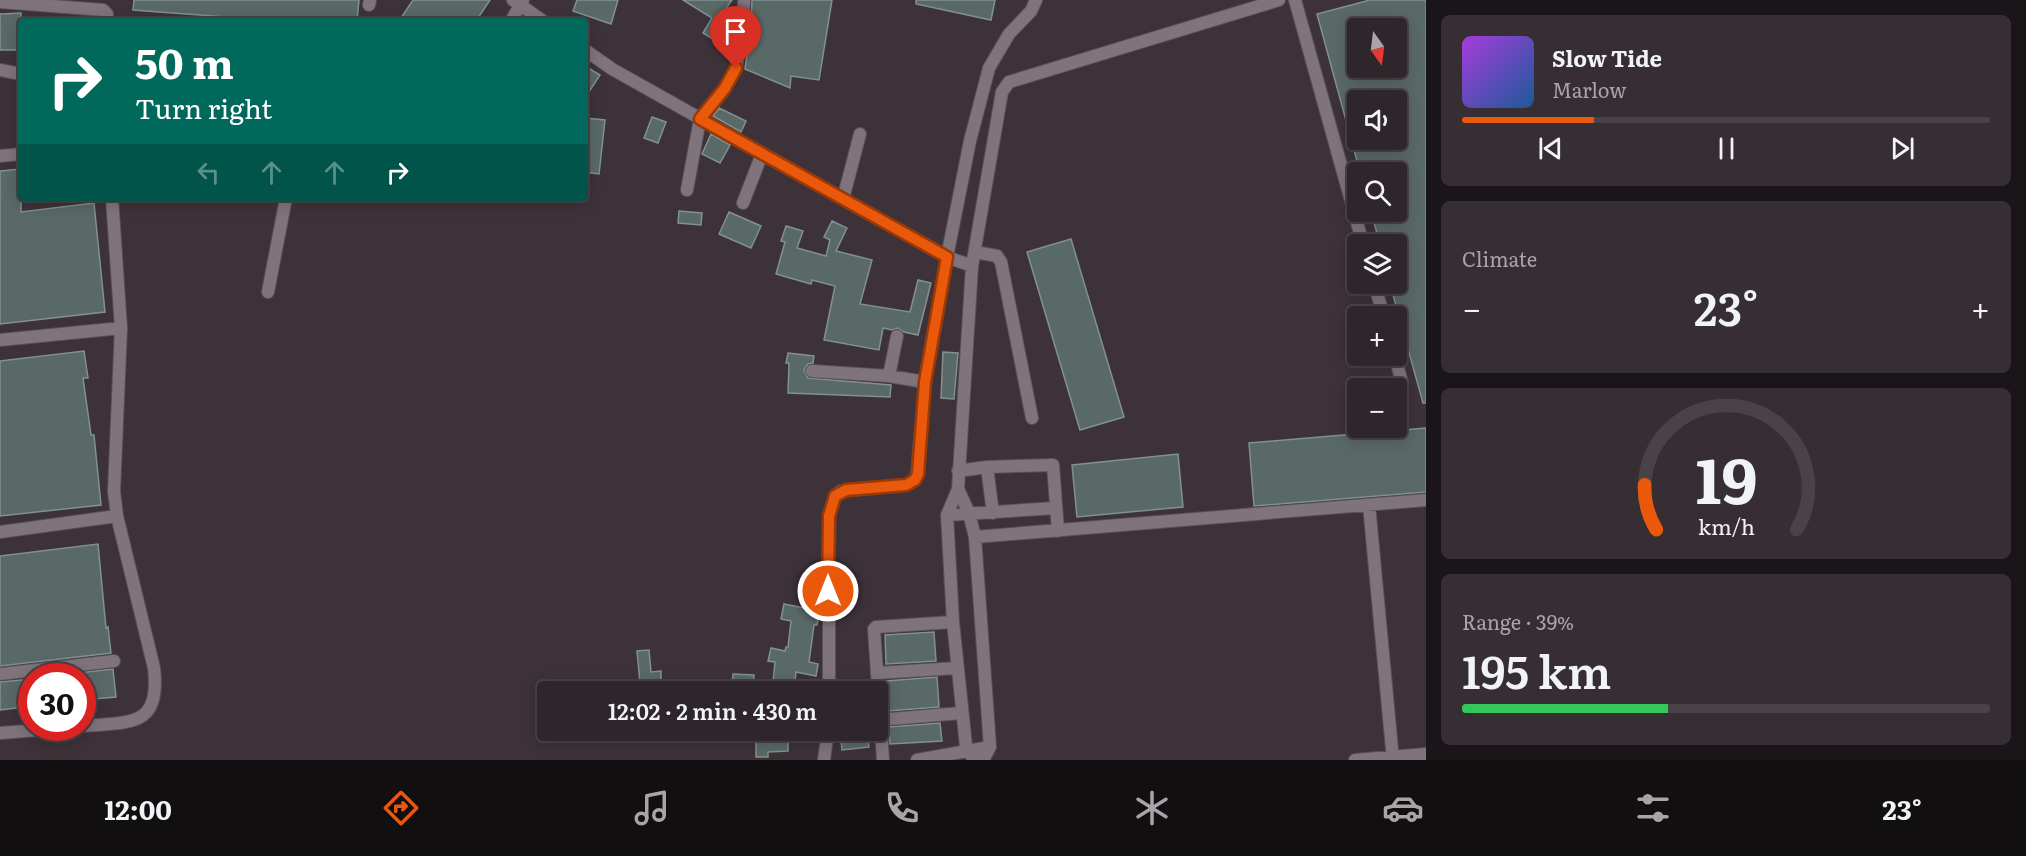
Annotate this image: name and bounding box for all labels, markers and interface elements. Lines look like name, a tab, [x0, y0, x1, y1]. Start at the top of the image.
pin	[710, 6, 761, 68]
icon: arrive	[719, 15, 752, 48]
north arrow	[1347, 18, 1407, 78]
map controls	[1347, 18, 1407, 438]
text: 50 m	[135, 30, 234, 92]
text: Slow Tide	[1552, 41, 1662, 74]
icon: right	[36, 42, 114, 120]
text: Marlow	[1552, 74, 1627, 104]
text: Turn right	[135, 87, 272, 127]
button: sound	[1347, 90, 1407, 150]
icon: previous	[1534, 132, 1567, 165]
icon: pause	[1710, 132, 1743, 165]
icon: next	[1886, 132, 1919, 165]
icon: left	[192, 156, 225, 189]
icon: ahead	[255, 156, 288, 189]
icon: ahead	[318, 156, 351, 189]
icon: right	[381, 156, 414, 189]
button: search	[1347, 162, 1407, 222]
button: layers	[1347, 234, 1407, 294]
text: Climate	[1462, 243, 1537, 273]
text: 23°	[1694, 273, 1758, 340]
text: −	[1462, 282, 1481, 331]
text: +	[1971, 282, 1990, 331]
button: +	[1347, 306, 1407, 366]
button: −	[1347, 378, 1407, 438]
text: 19	[1695, 431, 1757, 523]
text: km/h	[1697, 511, 1755, 543]
position arrow	[796, 559, 860, 623]
text: Range · 39%	[1462, 606, 1574, 636]
text: 195 km	[1462, 636, 1611, 703]
speed limit sign: 30	[18, 663, 96, 741]
text: 12:02 · 2 min · 430 m	[608, 694, 817, 727]
icon: directions	[380, 787, 422, 829]
icon: music	[631, 787, 673, 829]
icon: phone	[881, 787, 923, 829]
icon: climate	[1131, 787, 1173, 829]
icon: car	[1382, 787, 1424, 829]
icon: filters	[1632, 787, 1674, 829]
text: 12:00	[104, 788, 172, 828]
text: 23°	[1882, 788, 1922, 828]

